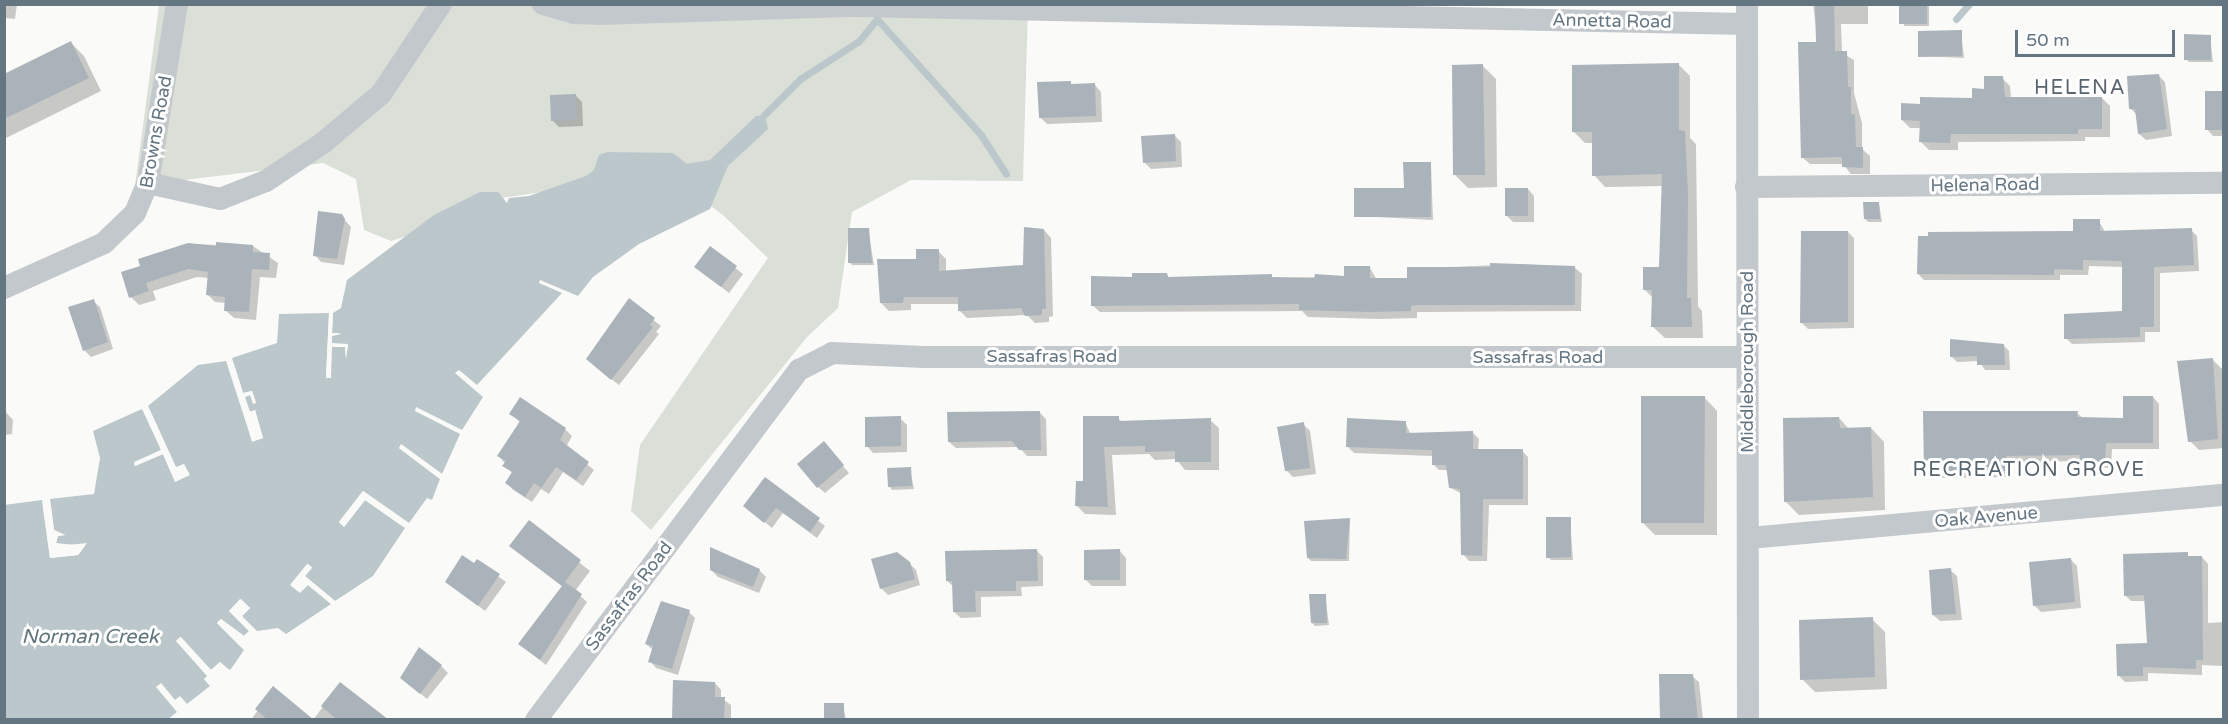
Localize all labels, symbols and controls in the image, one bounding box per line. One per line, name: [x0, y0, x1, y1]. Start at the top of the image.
street label: Annetta Road: [1552, 9, 1672, 33]
scale bar: [2018, 18, 2178, 56]
text: 50 m: [2026, 29, 2070, 51]
street label: Browns Road: [136, 74, 176, 190]
district label: HELENA: [2034, 76, 2126, 100]
street label: Helena Road: [1930, 173, 2040, 197]
street label: Middleborough Road: [1736, 271, 1758, 453]
street label: Sassafras Road: [987, 345, 1117, 367]
street label: Sassafras Road: [1473, 346, 1603, 368]
district label: RECREATION GROVE: [1913, 458, 2145, 482]
street label: Oak Avenue: [1934, 502, 2038, 532]
street label: Sassafras Road: [581, 537, 677, 655]
water label: Norman Creek: [21, 625, 159, 649]

